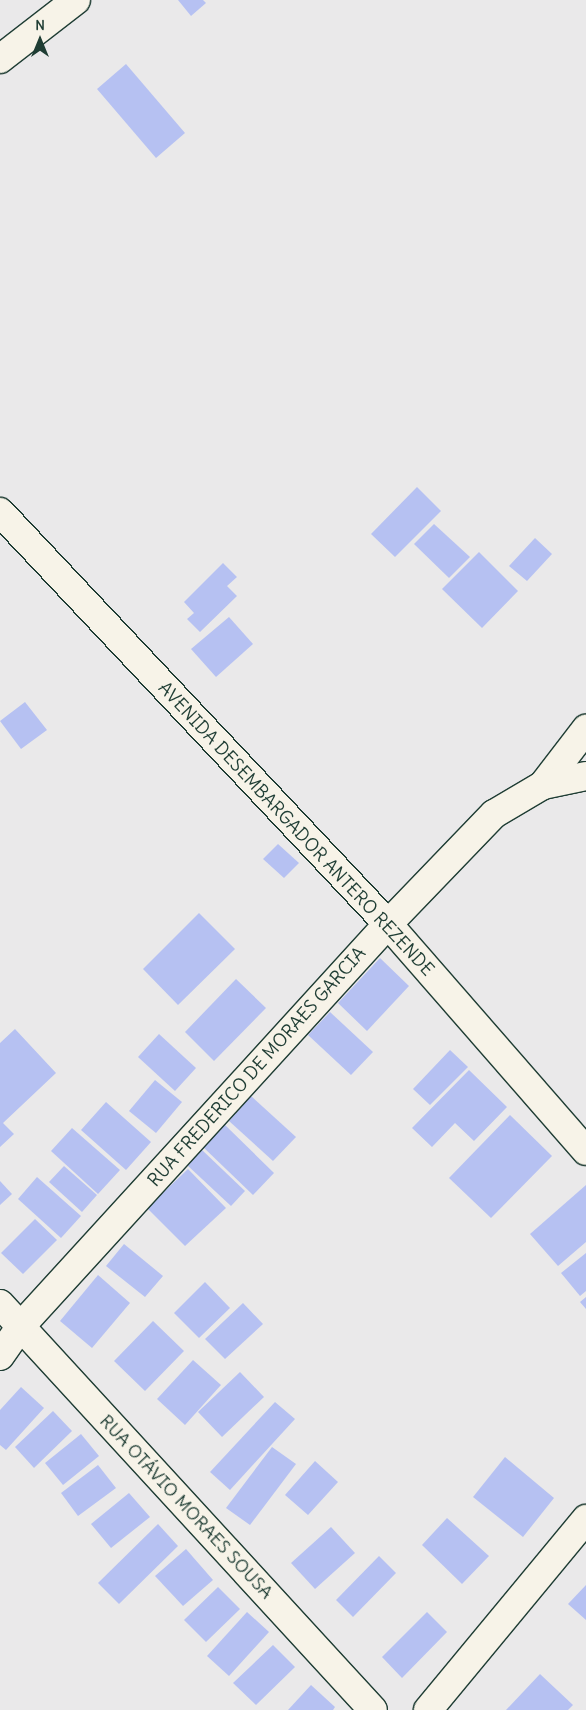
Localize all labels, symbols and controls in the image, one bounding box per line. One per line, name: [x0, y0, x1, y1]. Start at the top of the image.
north arrow: [15, 15, 65, 65]
text: N: [35, 16, 45, 34]
street label: AVENIDA DESEMBARGADOR ANTERO REZENDE: [154, 678, 438, 980]
street label: RUA FREDERICO DE MORAES GARCIA: [144, 943, 370, 1191]
street label: RUA OTÁVIO MORAES SOUSA: [95, 1411, 277, 1603]

